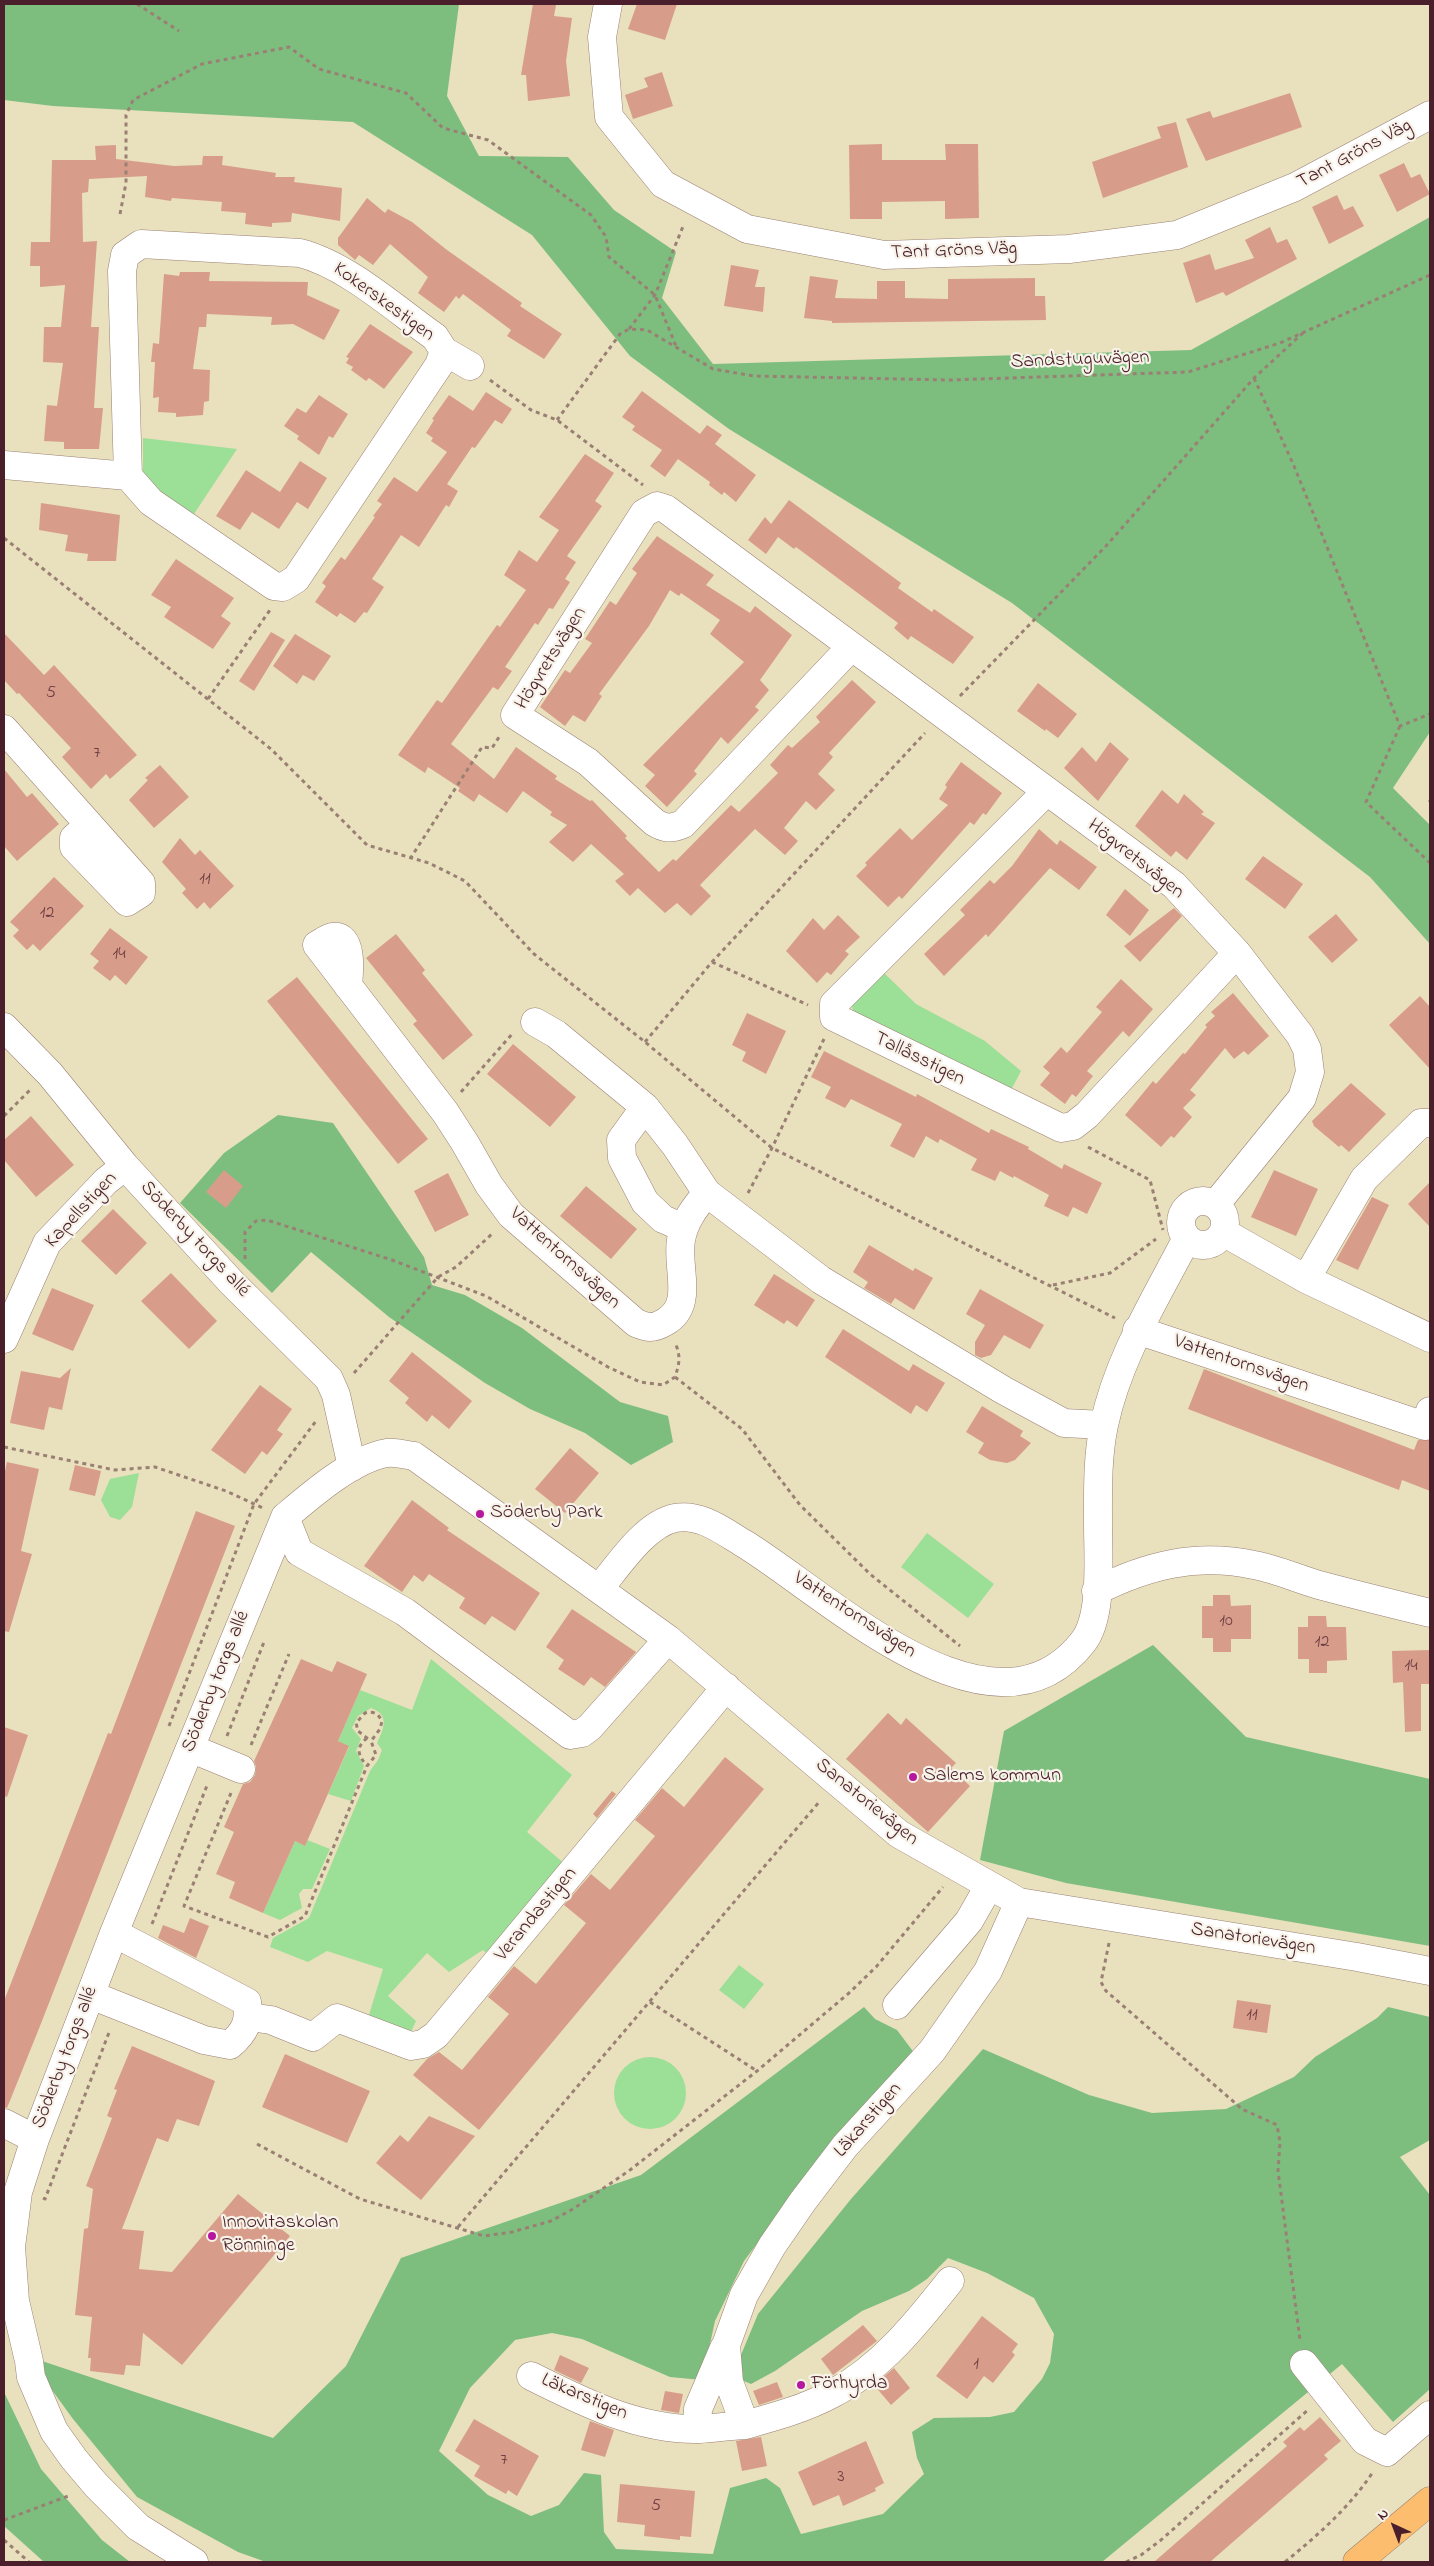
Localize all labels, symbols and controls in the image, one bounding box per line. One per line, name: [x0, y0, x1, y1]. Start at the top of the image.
street label: Tant Gröns Väg: [1294, 115, 1416, 195]
street label: Tant Gröns Väg: [890, 238, 1018, 266]
street label: Kokerskestigen: [328, 258, 438, 348]
street label: Sandstuguvägen: [1010, 347, 1150, 375]
street label: Högvretsvägen: [511, 603, 593, 715]
house number: 5: [46, 683, 56, 705]
house number: 7: [93, 743, 101, 765]
street label: Högvretsvägen: [1082, 815, 1188, 905]
house number: 11: [199, 869, 211, 891]
house number: 12: [40, 903, 54, 925]
house number: 14: [112, 944, 126, 966]
street label: Tallåsstigen: [870, 1028, 968, 1092]
street label: Kapellstigen: [41, 1168, 123, 1254]
street label: Söderby torgs allé: [134, 1177, 254, 1303]
street label: Vattentornsvägen: [503, 1203, 625, 1315]
street label: Vattentornsvägen: [1170, 1331, 1312, 1399]
place label: Söderby Park: [490, 1502, 602, 1526]
marker: Söderby Park: [474, 1508, 486, 1520]
street label: Vattentornsvägen: [788, 1567, 920, 1665]
street label: Söderby torgs allé: [178, 1608, 256, 1756]
house number: 10: [1219, 1611, 1233, 1633]
house number: 12: [1315, 1632, 1329, 1654]
house number: 14: [1404, 1656, 1418, 1678]
street label: Sanatorievägen: [810, 1754, 922, 1852]
place label: Salems kommun: [923, 1765, 1061, 1789]
marker: Salems kommun: [907, 1771, 919, 1783]
street label: Verandastigen: [491, 1863, 583, 1967]
street label: Sanatorievägen: [1189, 1918, 1317, 1962]
street label: Söderby torgs allé: [28, 1984, 104, 2132]
house number: 11: [1246, 2005, 1258, 2027]
street label: Läkarstigen: [830, 2079, 908, 2163]
place label: Innovitaskolan Rönninge: [222, 2212, 338, 2259]
marker: Innovitaskolan Rönninge: [206, 2230, 218, 2242]
house number: 1: [973, 2354, 979, 2376]
street label: Läkarstigen: [537, 2369, 631, 2427]
place label: Förhyrda: [811, 2373, 888, 2397]
marker: Förhyrda: [795, 2379, 807, 2391]
house number: 7: [500, 2450, 508, 2472]
house number: 3: [837, 2467, 845, 2489]
house number: 5: [651, 2496, 661, 2518]
north arrow: [1369, 2501, 1419, 2551]
text: N: [1373, 2504, 1394, 2526]

